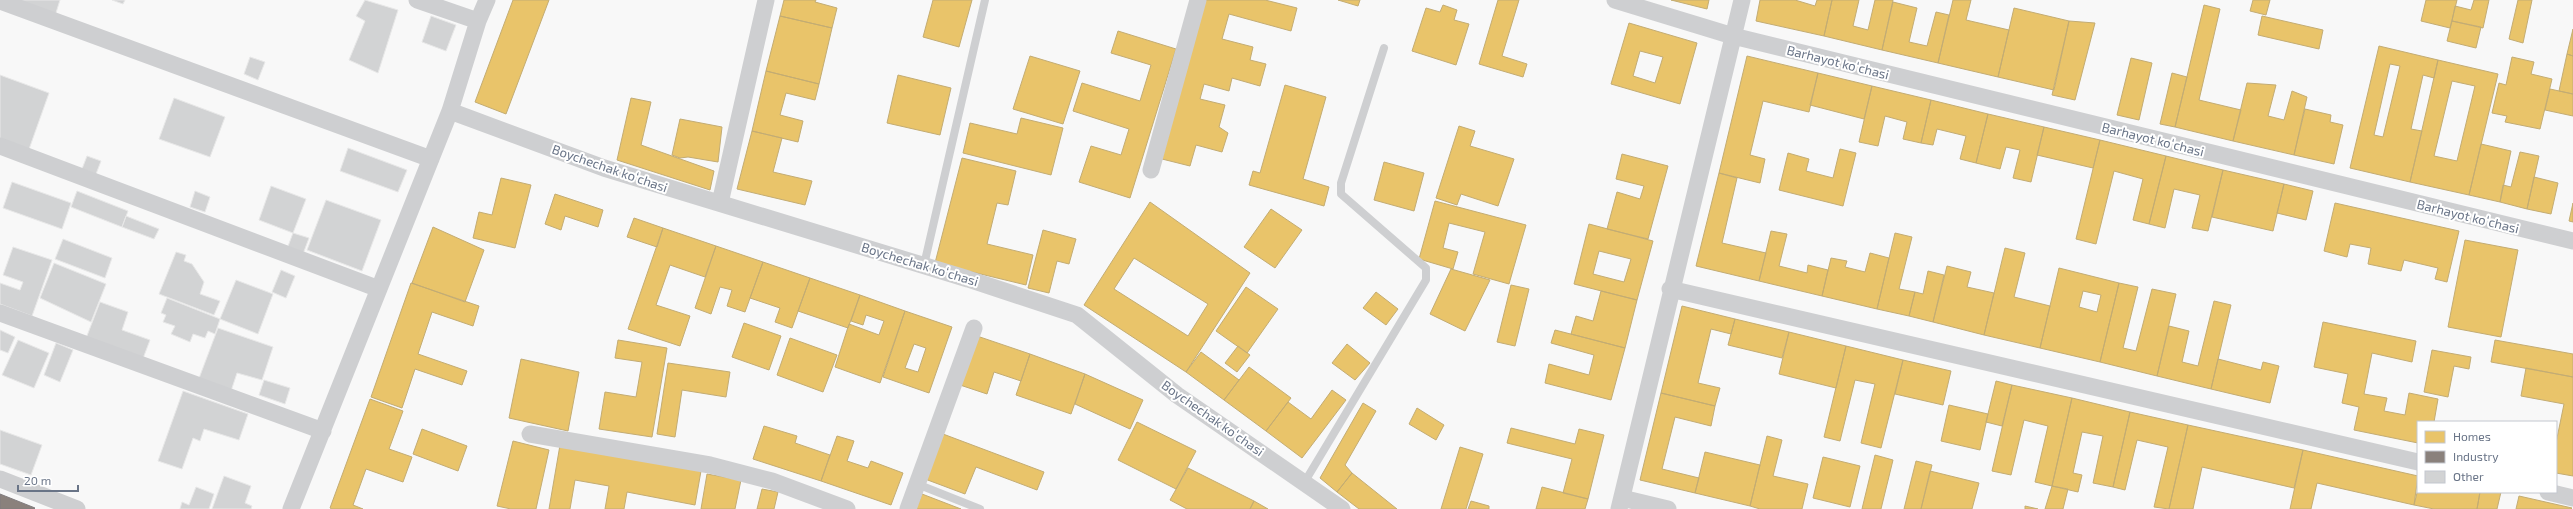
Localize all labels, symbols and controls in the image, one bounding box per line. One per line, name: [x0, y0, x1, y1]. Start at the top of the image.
street label: Barhayot koʻchasi: [1785, 42, 1891, 82]
street label: Barhayot koʻchasi: [2100, 119, 2206, 159]
street label: Boychechak koʻchasi: [550, 141, 670, 195]
street label: Barhayot koʻchasi: [2415, 196, 2521, 236]
street label: Boychechak koʻchasi: [860, 239, 980, 289]
street label: Boychechak koʻchasi: [1159, 377, 1267, 459]
legend: [2417, 421, 2557, 493]
text: Homes: [2453, 429, 2491, 443]
text: Industry: [2453, 449, 2499, 463]
scale bar: [18, 467, 78, 493]
text: Other: [2453, 469, 2484, 483]
text: 20 m: [24, 473, 51, 487]

